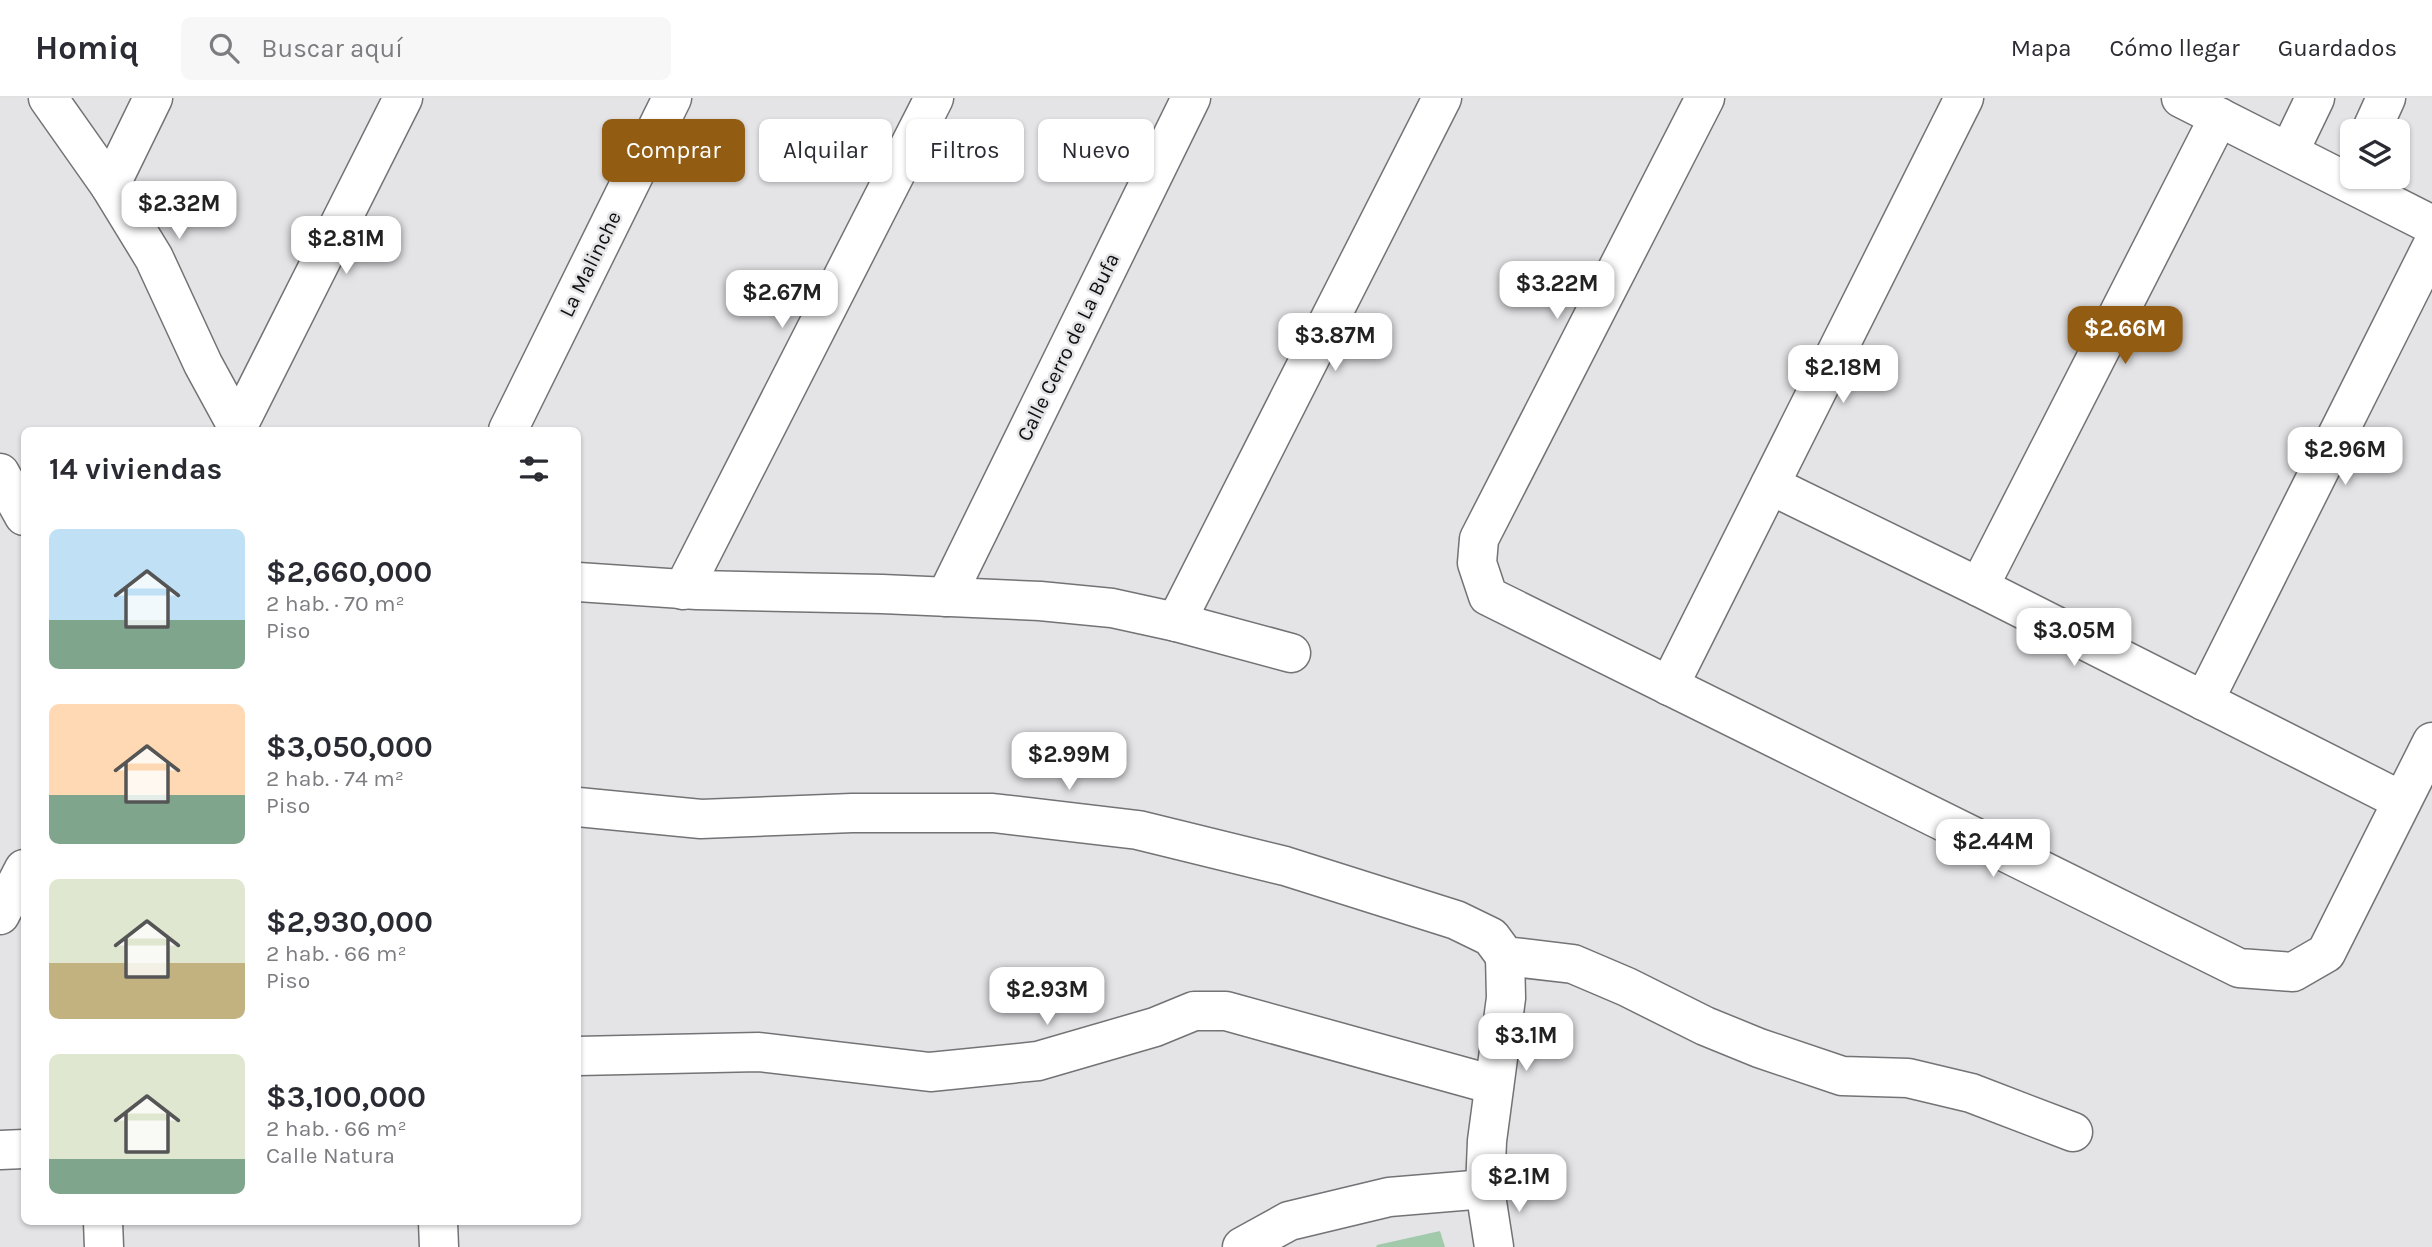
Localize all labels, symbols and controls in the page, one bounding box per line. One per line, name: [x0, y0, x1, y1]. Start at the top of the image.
search box: [181, 17, 671, 80]
text: Homiq: [35, 29, 139, 67]
icon: search: [205, 29, 243, 67]
text: Buscar aquí: [261, 33, 403, 64]
text: Mapa: [2011, 34, 2071, 62]
text: Cómo llegar: [2109, 34, 2240, 62]
text: Guardados: [2278, 34, 2397, 62]
chip: Comprar: [602, 119, 745, 182]
chip: Alquilar: [759, 119, 892, 182]
chip: Filtros: [906, 119, 1024, 182]
chip: Nuevo: [1038, 119, 1154, 182]
map controls: [2340, 119, 2410, 189]
button: layers: [2340, 119, 2410, 189]
pin: $2.32M: [122, 181, 236, 241]
text: $2.32M: [137, 190, 221, 217]
street label: La Malinche: [554, 207, 626, 321]
pin: $2.81M: [289, 216, 403, 276]
text: $2.81M: [307, 225, 385, 252]
street label: Calle Cerro de La Bufa: [1012, 249, 1124, 445]
pin: $3.22M: [1500, 262, 1614, 321]
text: $3.22M: [1515, 270, 1599, 297]
pin: $2.67M: [725, 271, 839, 330]
text: $2.67M: [742, 279, 822, 306]
pin: $2.66M: [2068, 306, 2182, 366]
pin: $3.87M: [1278, 314, 1392, 373]
text: $2.66M: [2084, 315, 2166, 342]
text: $3.87M: [1294, 322, 1376, 349]
pin: $2.18M: [1786, 345, 1900, 405]
text: $2.18M: [1804, 354, 1882, 381]
pin: $2.96M: [2288, 428, 2402, 487]
text: $2.96M: [2304, 436, 2386, 463]
icon: filters: [515, 450, 553, 488]
text: 14 viviendas: [49, 451, 222, 487]
text: $2,660,000: [266, 554, 432, 590]
icon: home: [105, 557, 189, 641]
text: 2 hab. · 70 m²: [266, 590, 405, 617]
pin: $3.05M: [2017, 608, 2131, 668]
text: Piso: [266, 617, 310, 644]
text: $3.05M: [2032, 617, 2116, 644]
text: $3,050,000: [266, 729, 433, 765]
icon: home: [105, 732, 189, 816]
pin: $2.99M: [1012, 732, 1126, 792]
text: $2.99M: [1028, 741, 1110, 768]
text: 2 hab. · 74 m²: [266, 765, 404, 792]
text: Piso: [266, 792, 310, 819]
pin: $2.44M: [1936, 820, 2050, 879]
text: $2.44M: [1952, 828, 2034, 855]
text: $2,930,000: [266, 904, 433, 940]
icon: home: [105, 907, 189, 991]
text: 2 hab. · 66 m²: [266, 940, 407, 967]
text: Piso: [266, 967, 310, 994]
pin: $2.93M: [990, 968, 1104, 1027]
text: $2.93M: [1005, 976, 1089, 1003]
pin: $3.1M: [1477, 1014, 1575, 1073]
text: $3.1M: [1494, 1022, 1558, 1049]
text: $3,100,000: [266, 1079, 426, 1115]
icon: home: [105, 1082, 189, 1166]
text: 2 hab. · 66 m²: [266, 1115, 407, 1142]
text: Calle Natura: [266, 1142, 395, 1169]
pin: $2.1M: [1470, 1154, 1568, 1214]
text: $2.1M: [1487, 1163, 1551, 1190]

